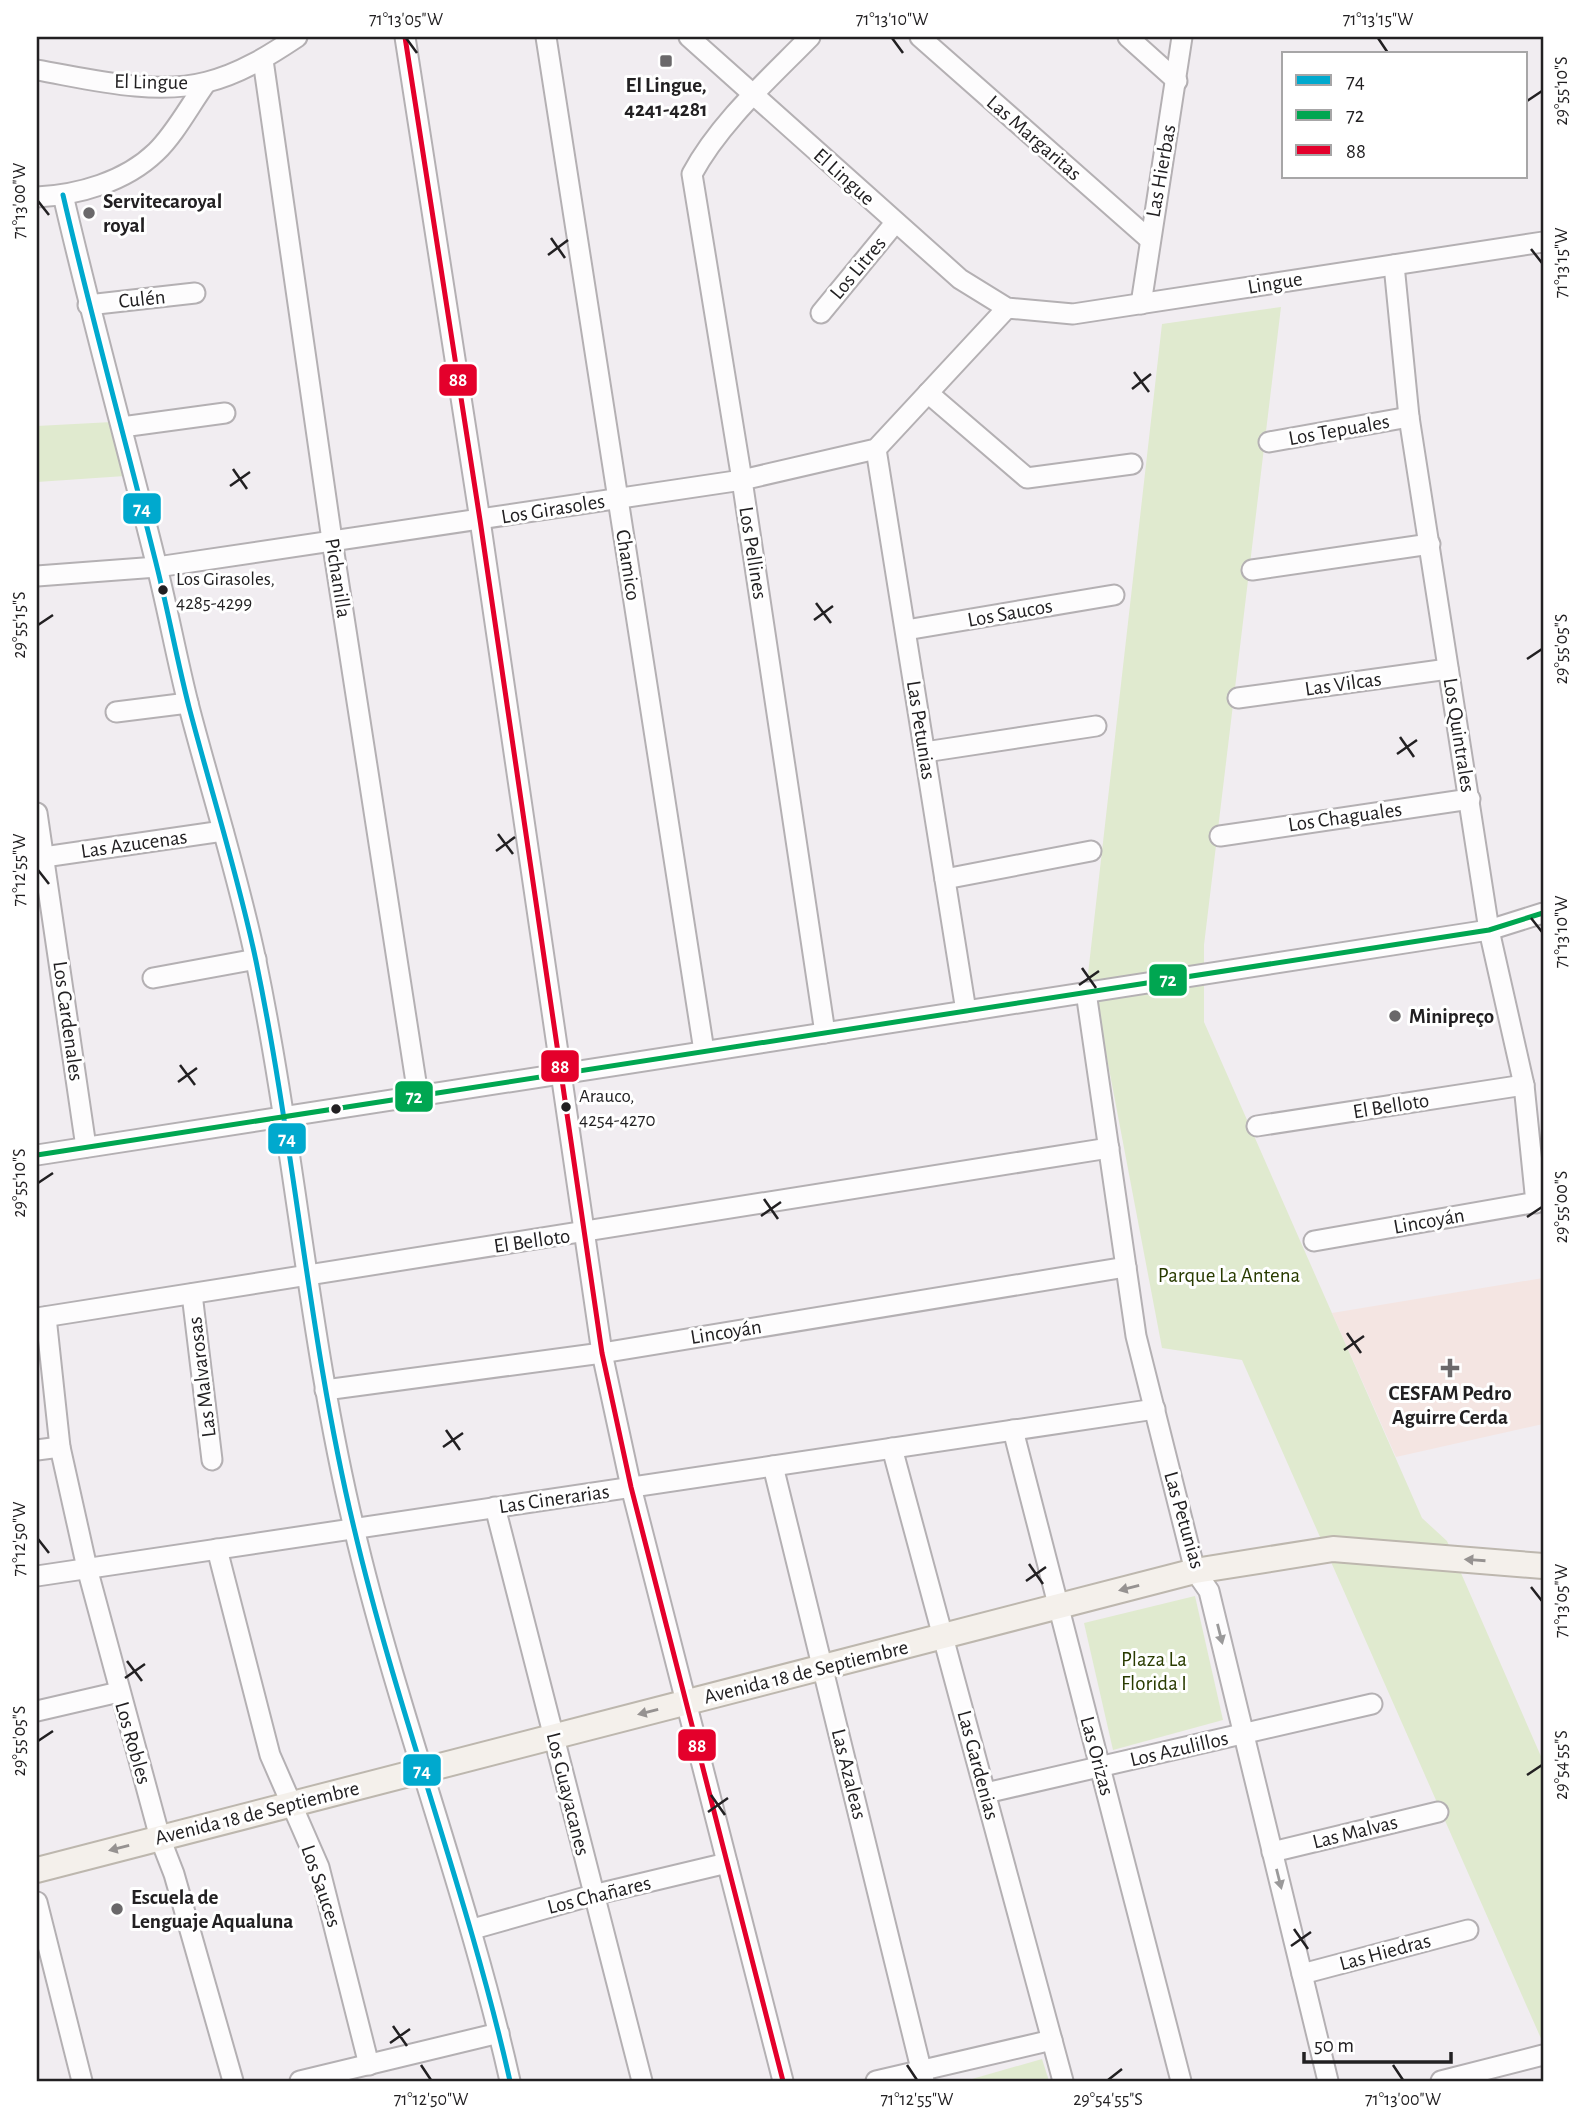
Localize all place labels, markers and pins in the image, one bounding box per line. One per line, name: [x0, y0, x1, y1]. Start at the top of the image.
marker: El Lingue, 4241-4281: [658, 53, 674, 69]
place label: El Lingue, 4241-4281: [624, 75, 708, 120]
place label: Servitecaroyal royal: [103, 191, 222, 236]
marker: Servitecaroyal royal: [81, 205, 97, 221]
place label: Los Girasoles, 4285-4299: [176, 570, 275, 613]
marker: Los Girasoles, 4285-4299: [156, 583, 170, 597]
place label: Minipreço: [1409, 1006, 1494, 1027]
marker: Minipreço: [1387, 1008, 1403, 1024]
place label: Arauco, 4254-4270: [579, 1087, 655, 1130]
marker: Arauco, 4254-4270: [559, 1100, 573, 1114]
unlabelled marker: [329, 1102, 343, 1116]
marker: CESFAM Pedro Aguirre Cerda: [1440, 1358, 1460, 1378]
place label: CESFAM Pedro Aguirre Cerda: [1388, 1383, 1512, 1428]
place label: Escuela de Lenguaje Aqualuna: [131, 1887, 293, 1932]
marker: Escuela de Lenguaje Aqualuna: [109, 1901, 125, 1917]

